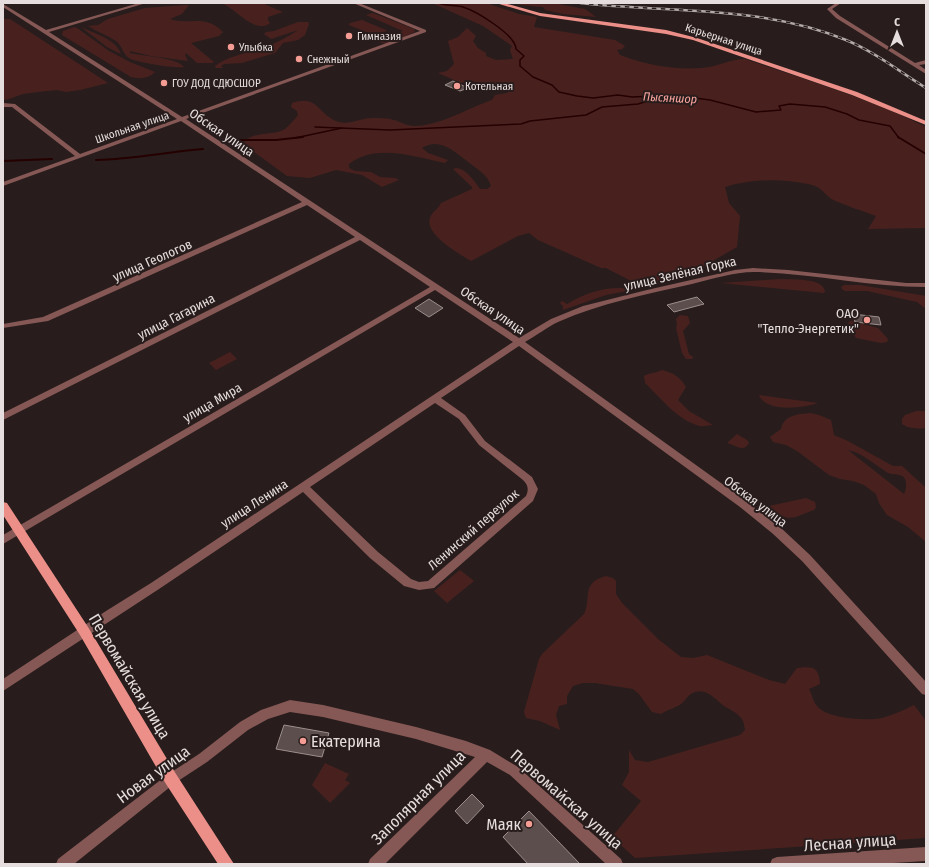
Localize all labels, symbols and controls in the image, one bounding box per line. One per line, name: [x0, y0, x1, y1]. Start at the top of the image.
north arrow: [877, 12, 917, 52]
text: С: [894, 16, 900, 29]
street label: Карьерная улица: [684, 21, 764, 58]
place label: Гимназия: [357, 30, 401, 43]
marker: Гимназия: [344, 31, 354, 41]
place label: Улыбка: [238, 41, 273, 54]
marker: Улыбка: [226, 42, 236, 52]
place label: Снежный: [307, 53, 350, 66]
marker: Снежный: [294, 54, 304, 64]
place label: ГОУ ДОД СДЮСШОР: [172, 77, 261, 90]
marker: ГОУ ДОД СДЮСШОР: [159, 78, 169, 88]
place label: Котельная: [465, 80, 513, 93]
marker: Котельная: [452, 81, 462, 91]
water label: Пысяншор: [643, 90, 697, 106]
street label: Обская улица: [187, 105, 257, 160]
street label: Школьная улица: [93, 109, 171, 146]
street label: улица Геологов: [110, 236, 194, 285]
street label: улица Зелёная Горка: [623, 253, 738, 294]
street label: Обская улица: [458, 283, 528, 338]
street label: улица Гагарина: [135, 291, 217, 342]
place label: ОАО "Тепло-Энергетик": [757, 306, 859, 336]
marker: ОАО "Тепло-Энергетик": [862, 315, 872, 325]
street label: улица Мира: [180, 380, 244, 425]
street label: Обская улица: [721, 473, 790, 530]
street label: улица Ленина: [218, 476, 291, 531]
street label: Ленинский переулок: [425, 486, 522, 573]
street label: Первомайская улица: [85, 610, 174, 742]
place label: Екатерина: [311, 732, 381, 751]
marker: Екатерина: [298, 736, 308, 746]
street label: Новая улица: [113, 741, 194, 807]
street label: Заполярная улица: [367, 746, 469, 848]
street label: Первомайская улица: [507, 746, 627, 853]
place label: Маяк: [486, 815, 521, 834]
marker: Маяк: [524, 819, 534, 829]
street label: Лесная улица: [803, 830, 897, 855]

